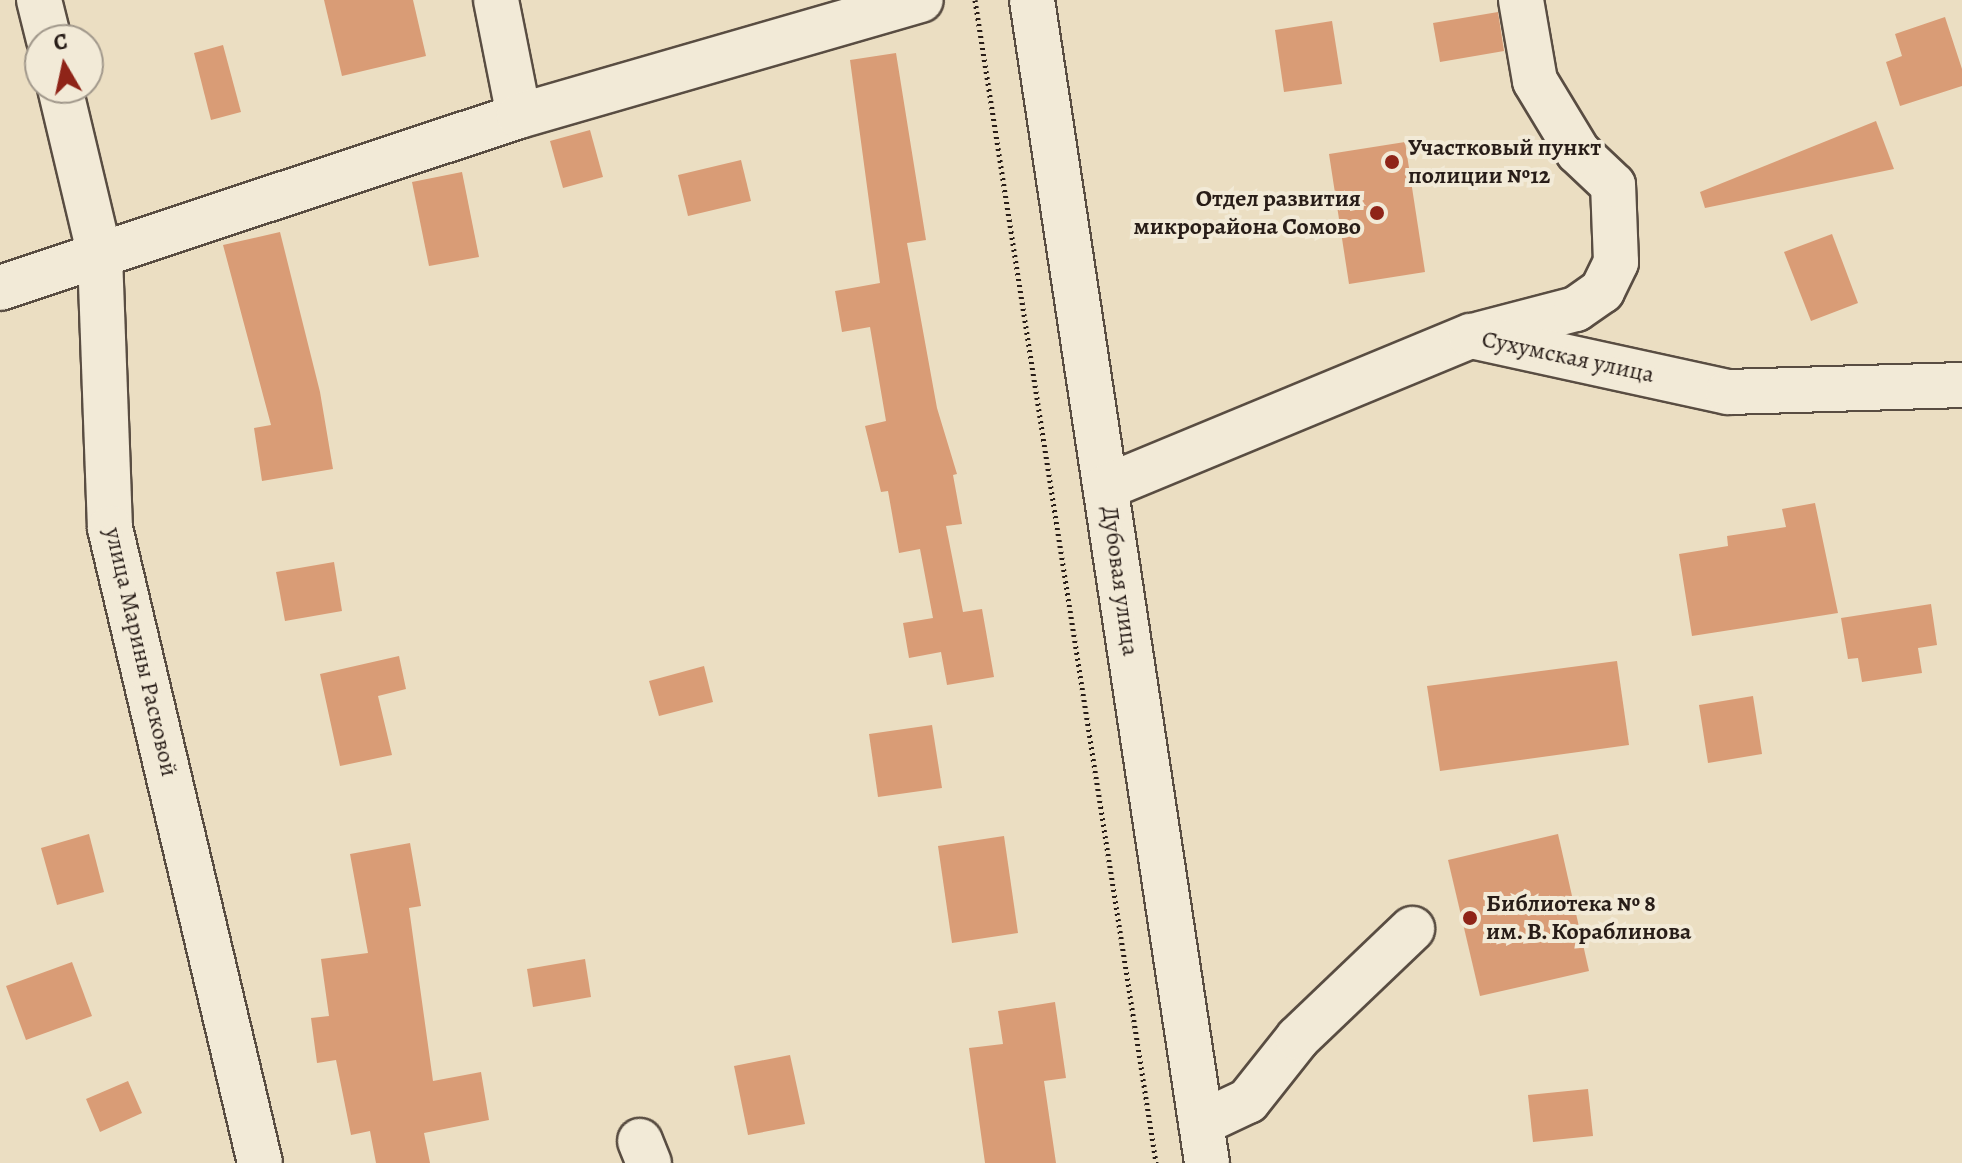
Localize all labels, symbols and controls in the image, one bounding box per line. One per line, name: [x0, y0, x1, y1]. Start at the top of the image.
north arrow: [24, 24, 104, 104]
text: С: [52, 26, 70, 58]
place label: Участковый пункт полиции №12: [1408, 134, 1601, 190]
marker: Участковый пункт полиции №12: [1383, 153, 1401, 171]
place label: Отдел развития микрорайона Сомово: [1134, 185, 1361, 241]
marker: Отдел развития микрорайона Сомово: [1368, 204, 1386, 222]
street label: Сухумская улица: [1479, 325, 1657, 389]
street label: Дубовая улица: [1095, 504, 1145, 658]
street label: улица Марины Расковой: [98, 525, 184, 779]
place label: Библиотека № 8 им. В. Кораблинова: [1486, 890, 1692, 946]
marker: Библиотека № 8 им. В. Кораблинова: [1461, 909, 1479, 927]

